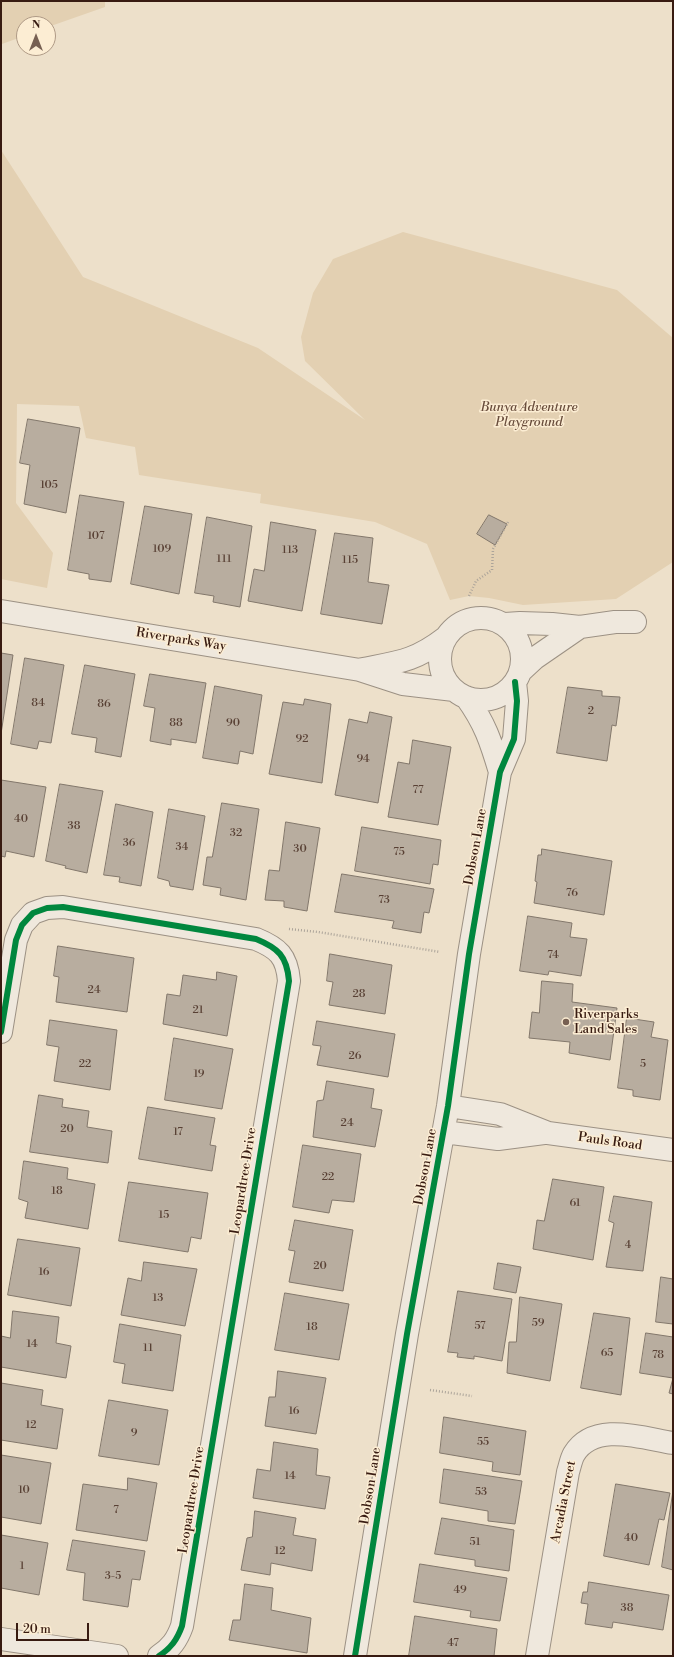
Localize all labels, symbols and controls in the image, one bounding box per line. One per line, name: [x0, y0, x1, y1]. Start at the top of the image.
north arrow: [16, 16, 56, 56]
text: N: [32, 18, 40, 32]
park label: Bunya Adventure Playground: [480, 400, 578, 431]
house number: 105: [40, 478, 58, 492]
house number: 107: [87, 529, 105, 543]
house number: 109: [153, 542, 171, 556]
house number: 113: [282, 543, 298, 557]
house number: 111: [217, 552, 231, 566]
house number: 115: [342, 553, 358, 567]
street label: Riverparks Way: [135, 625, 227, 655]
house number: 84: [31, 696, 45, 710]
house number: 86: [97, 697, 111, 711]
house number: 2: [588, 704, 594, 718]
house number: 88: [169, 716, 183, 730]
house number: 90: [226, 716, 240, 730]
house number: 92: [296, 732, 308, 746]
house number: 94: [356, 752, 370, 766]
house number: 77: [412, 783, 424, 797]
street label: Dobson Lane: [462, 807, 490, 887]
house number: 40: [14, 812, 28, 826]
house number: 38: [68, 819, 80, 833]
house number: 32: [230, 826, 242, 840]
house number: 36: [123, 836, 135, 850]
house number: 34: [176, 840, 188, 854]
house number: 30: [293, 842, 307, 856]
house number: 75: [393, 845, 405, 859]
house number: 76: [566, 886, 578, 900]
house number: 73: [378, 893, 390, 907]
house number: 74: [547, 948, 559, 962]
house number: 24: [88, 983, 100, 997]
house number: 28: [352, 987, 366, 1001]
house number: 21: [192, 1003, 204, 1017]
place label: Riverparks Land Sales: [574, 1007, 639, 1038]
marker: Riverparks Land Sales: [561, 1017, 571, 1027]
house number: 26: [349, 1049, 361, 1063]
house number: 22: [79, 1057, 91, 1071]
house number: 5: [640, 1057, 646, 1071]
house number: 19: [193, 1067, 205, 1081]
house number: 24: [341, 1116, 353, 1130]
house number: 20: [60, 1122, 74, 1136]
house number: 17: [173, 1125, 183, 1139]
street label: Leopardtree Drive: [228, 1126, 260, 1236]
street label: Dobson Lane: [412, 1127, 440, 1207]
street label: Pauls Road: [577, 1130, 643, 1154]
house number: 22: [322, 1170, 334, 1184]
house number: 18: [51, 1184, 63, 1198]
house number: 61: [569, 1196, 581, 1210]
house number: 15: [159, 1208, 169, 1222]
house number: 4: [625, 1238, 631, 1252]
house number: 20: [313, 1259, 327, 1273]
house number: 16: [38, 1265, 50, 1279]
house number: 13: [153, 1291, 163, 1305]
house number: 59: [532, 1316, 544, 1330]
house number: 57: [474, 1319, 486, 1333]
house number: 18: [306, 1320, 318, 1334]
house number: 14: [27, 1337, 37, 1351]
house number: 11: [143, 1341, 153, 1355]
house number: 65: [601, 1346, 613, 1360]
house number: 78: [652, 1348, 664, 1362]
house number: 16: [288, 1404, 300, 1418]
house number: 12: [25, 1418, 37, 1432]
house number: 9: [131, 1426, 137, 1440]
house number: 55: [477, 1435, 489, 1449]
street label: Leopardtree Drive: [176, 1445, 208, 1555]
street label: Dobson Lane: [357, 1446, 385, 1526]
street label: Arcadia Street: [548, 1459, 580, 1545]
house number: 14: [285, 1469, 295, 1483]
house number: 10: [18, 1483, 30, 1497]
house number: 53: [475, 1485, 487, 1499]
house number: 7: [113, 1503, 119, 1517]
house number: 40: [624, 1531, 638, 1545]
house number: 51: [470, 1535, 480, 1549]
house number: 12: [274, 1544, 286, 1558]
house number: 1: [20, 1559, 24, 1573]
house number: 3-5: [105, 1569, 121, 1583]
house number: 49: [453, 1583, 467, 1597]
house number: 38: [621, 1601, 633, 1615]
scale bar: [18, 1615, 91, 1641]
text: 20 m: [23, 1622, 51, 1637]
house number: 47: [447, 1636, 459, 1650]

